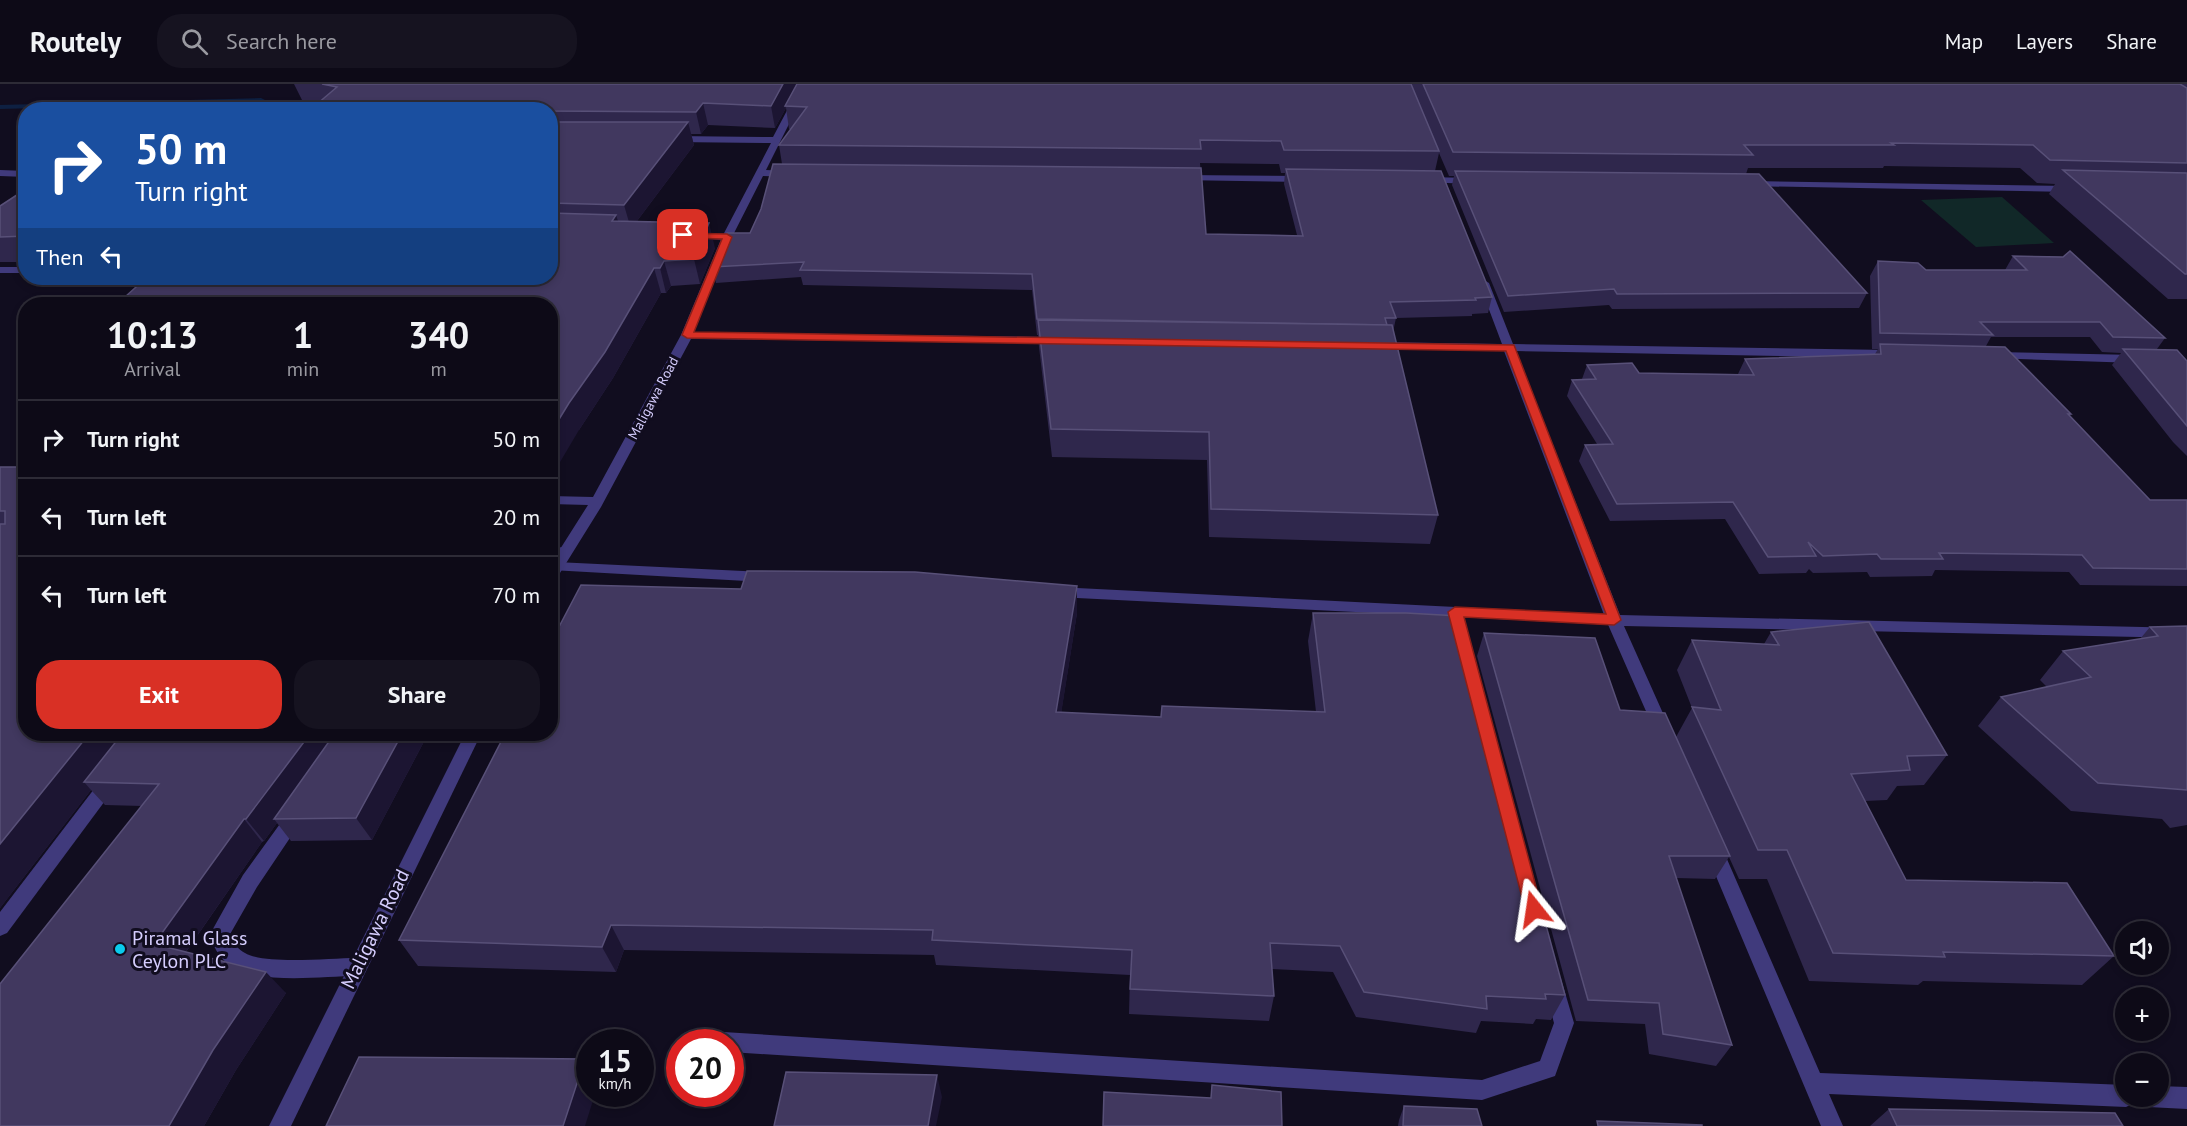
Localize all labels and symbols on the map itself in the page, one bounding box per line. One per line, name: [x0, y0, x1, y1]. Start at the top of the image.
pin: [657, 209, 708, 260]
street label: Maligawa Road: [624, 354, 682, 442]
street label: Maligawa Road: [335, 865, 415, 993]
position arrow: [1502, 877, 1566, 941]
place label: Piramal Glass Ceylon PLC: [132, 925, 247, 974]
marker: Piramal Glass Ceylon PLC: [113, 942, 127, 956]
speed limit sign: 20: [666, 1029, 744, 1107]

